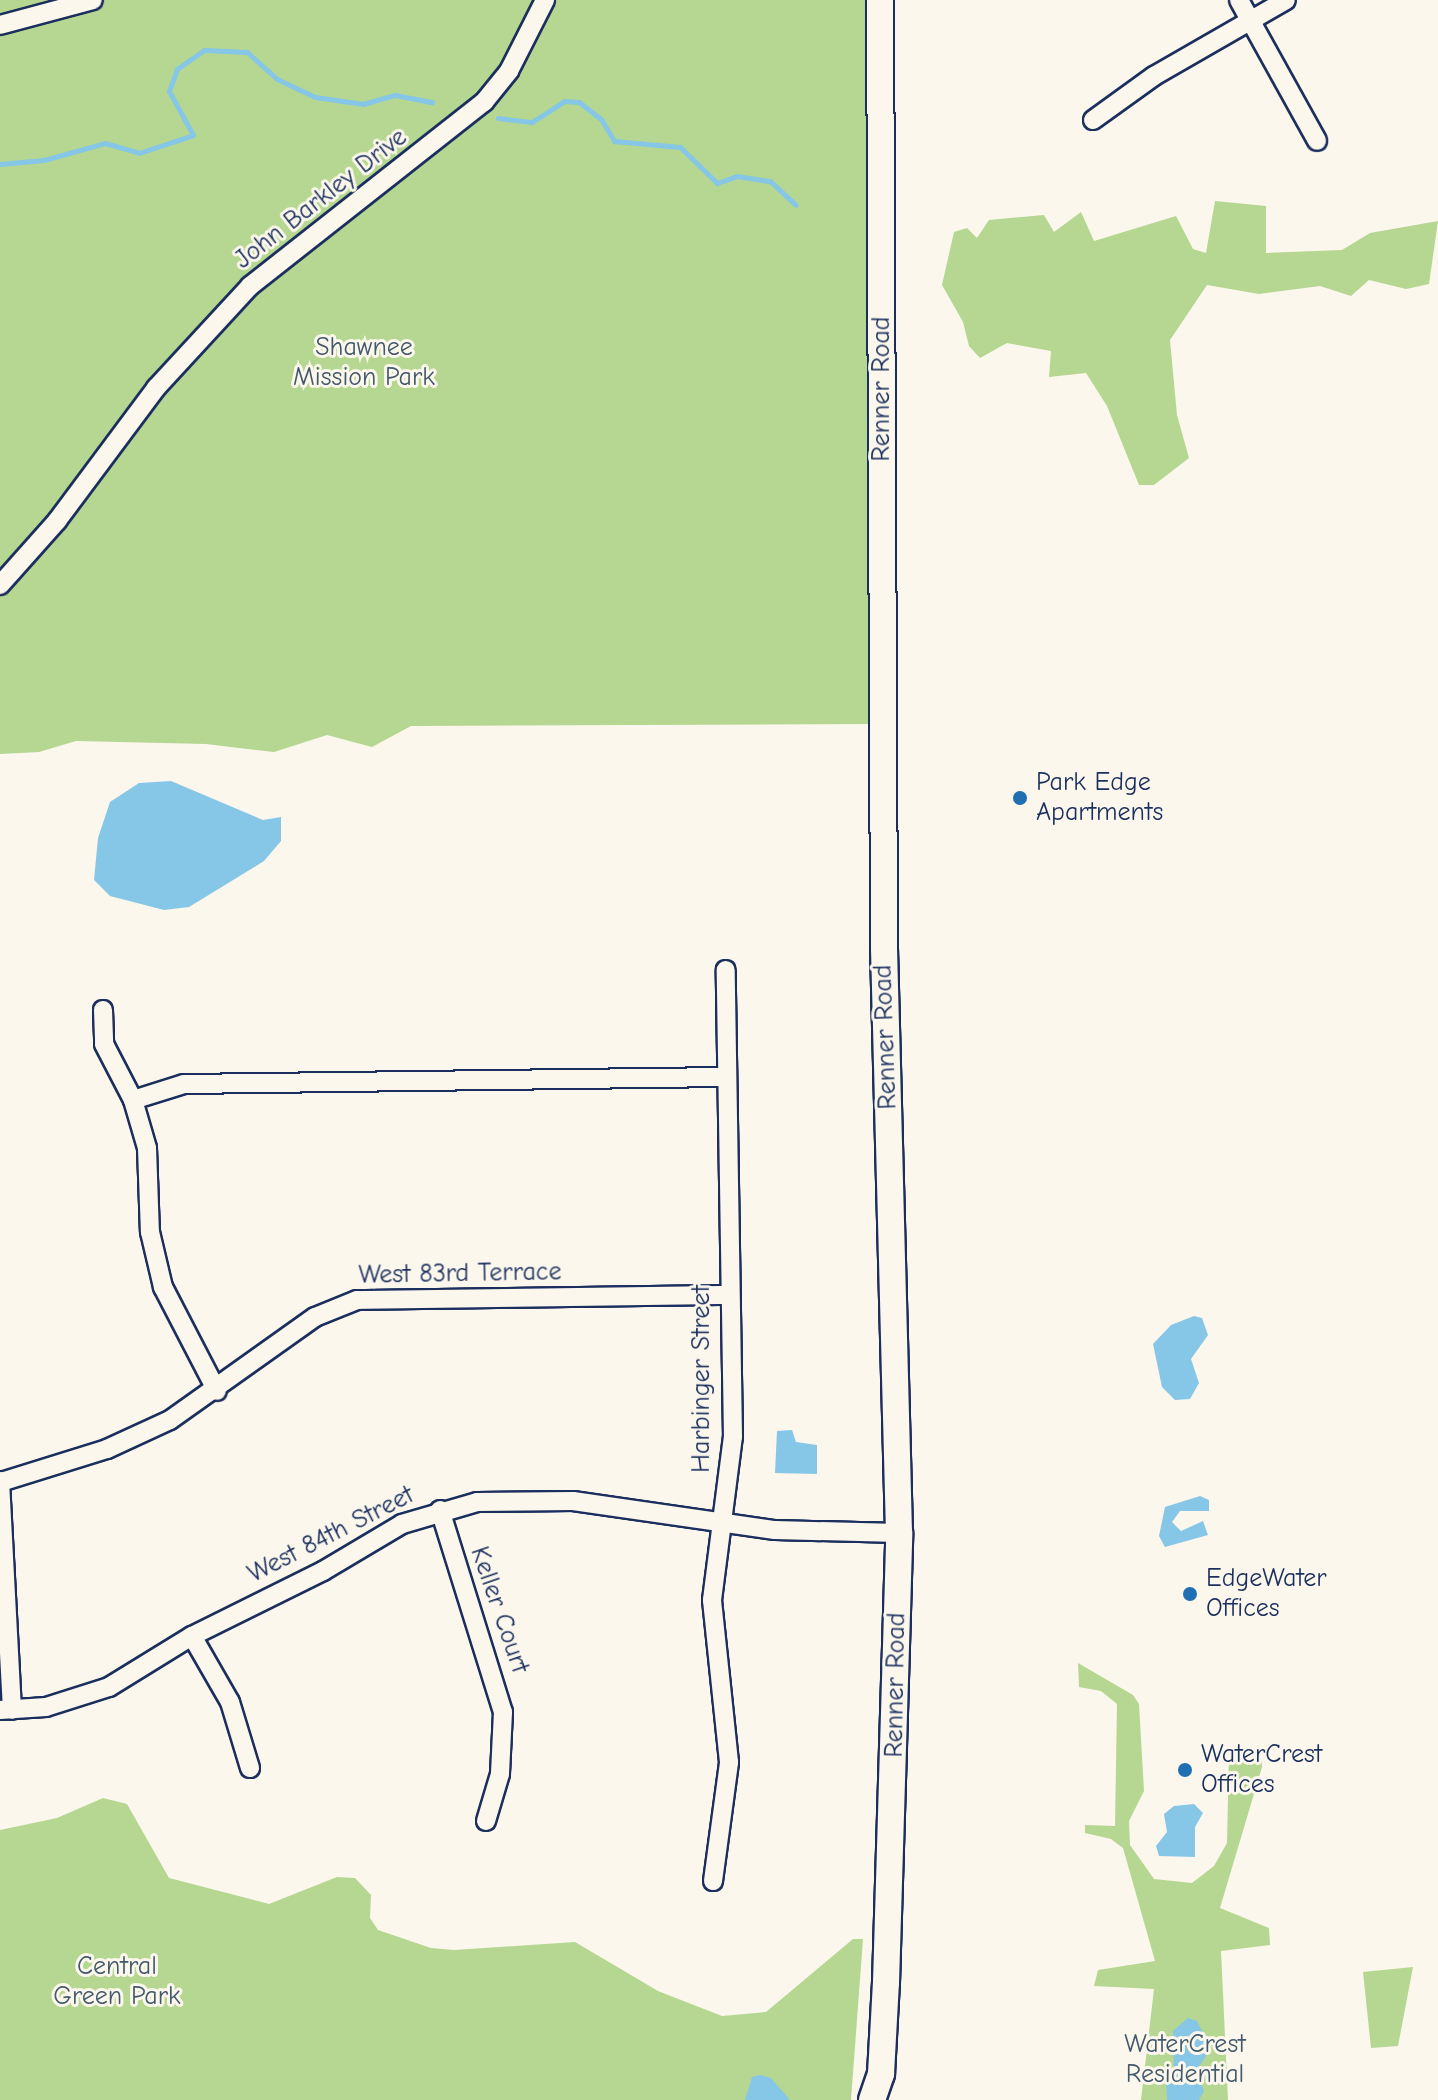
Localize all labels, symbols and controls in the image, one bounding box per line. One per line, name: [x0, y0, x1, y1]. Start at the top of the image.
street label: John Barkley Drive: [229, 122, 413, 276]
street label: Renner Road: [866, 316, 898, 462]
park label: Shawnee Mission Park: [293, 332, 435, 394]
place label: Park Edge Apartments: [1036, 767, 1163, 828]
marker: Park Edge Apartments: [1011, 789, 1029, 807]
street label: Renner Road: [868, 964, 904, 1110]
street label: West 83rd Terrace: [358, 1257, 562, 1291]
street label: Harbinger Street: [686, 1285, 718, 1473]
street label: West 84th Street: [243, 1480, 419, 1590]
street label: Keller Court: [463, 1543, 535, 1677]
place label: EdgeWater Offices: [1206, 1563, 1326, 1624]
marker: EdgeWater Offices: [1181, 1585, 1199, 1603]
street label: Renner Road: [879, 1612, 913, 1758]
place label: WaterCrest Offices: [1201, 1739, 1322, 1800]
marker: WaterCrest Offices: [1176, 1761, 1194, 1779]
park label: Central Green Park: [53, 1951, 181, 2012]
park label: WaterCrest Residential: [1124, 2029, 1246, 2090]

